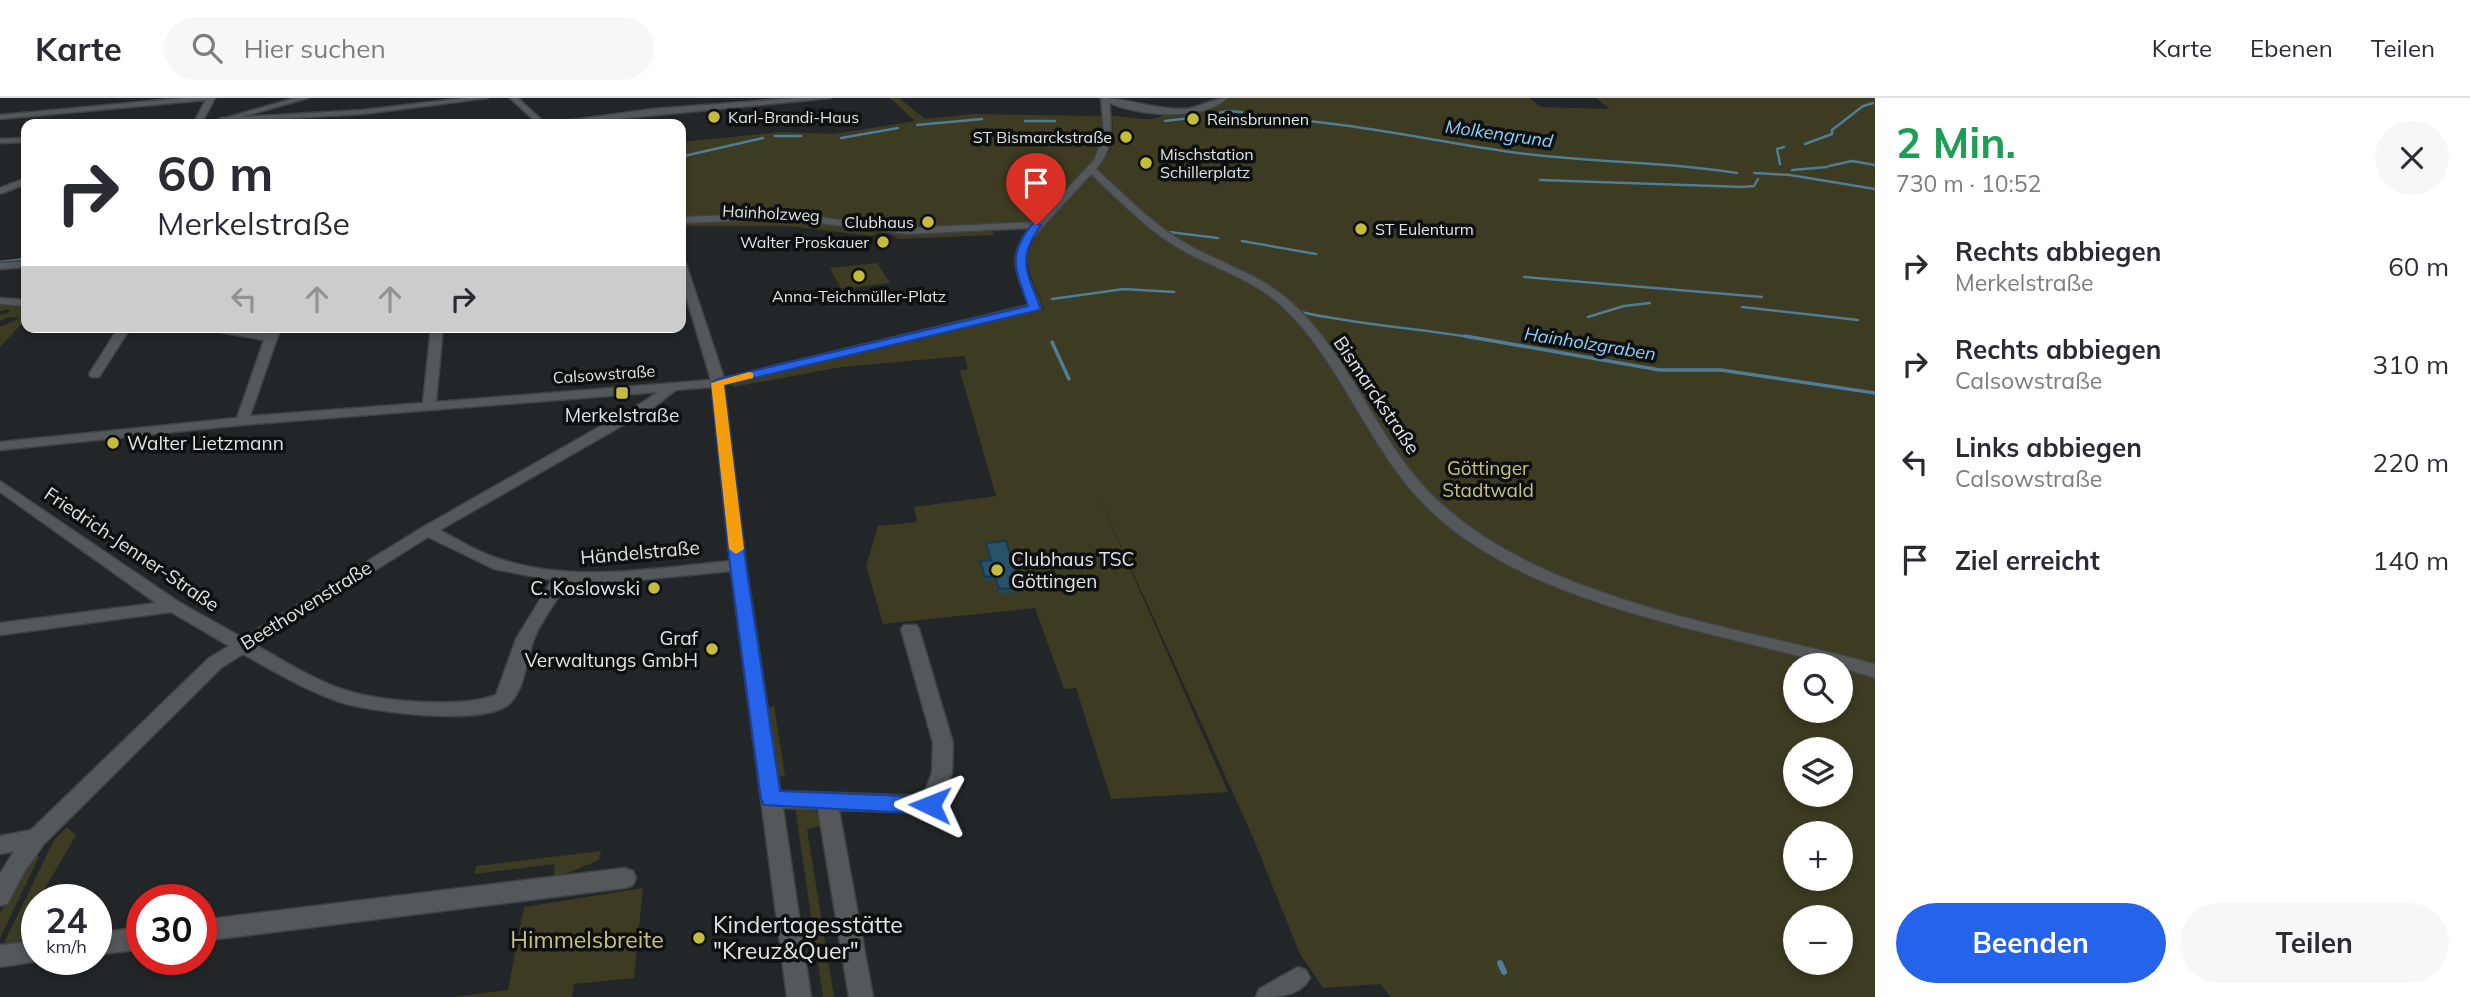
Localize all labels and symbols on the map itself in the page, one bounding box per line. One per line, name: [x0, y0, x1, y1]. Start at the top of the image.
place label: Karl-Brandi-Haus: [728, 107, 859, 127]
marker: Karl-Brandi-Haus: [706, 109, 722, 125]
place label: Reinsbrunnen: [1207, 109, 1309, 129]
marker: Reinsbrunnen: [1185, 111, 1201, 127]
water label: Molkengrund: [1444, 115, 1555, 152]
place label: ST Bismarckstraße: [973, 127, 1112, 147]
marker: ST Bismarckstraße: [1118, 129, 1134, 145]
place label: Mischstation Schillerplatz: [1160, 144, 1254, 182]
pin: [1006, 153, 1066, 225]
marker: Mischstation Schillerplatz: [1138, 155, 1154, 171]
street label: Hainholzweg: [722, 200, 820, 226]
place label: Clubhaus: [844, 212, 914, 232]
marker: Clubhaus: [920, 214, 936, 230]
place label: ST Eulenturm: [1375, 219, 1474, 239]
marker: ST Eulenturm: [1353, 221, 1369, 237]
place label: Walter Proskauer: [740, 232, 869, 252]
marker: Walter Proskauer: [875, 234, 891, 250]
marker: Anna-Teichmüller-Platz: [851, 268, 867, 284]
place label: Anna-Teichmüller-Platz: [772, 286, 946, 306]
water label: Hainholzgraben: [1523, 322, 1658, 365]
street label: Bismarckstraße: [1329, 331, 1425, 459]
street label: Calsowstraße: [552, 360, 656, 388]
marker: Merkelstraße: [614, 385, 630, 401]
place label: Merkelstraße: [565, 403, 679, 427]
place label: Walter Lietzmann: [127, 431, 284, 455]
marker: Walter Lietzmann: [105, 435, 121, 451]
park label: Göttinger Stadtwald: [1442, 456, 1534, 502]
street label: Friedrich-Jenner-Straße: [40, 482, 224, 616]
street label: Händelstraße: [579, 535, 701, 569]
place label: Clubhaus TSC Göttingen: [1011, 547, 1135, 593]
street label: Beethovenstraße: [236, 555, 376, 655]
marker: Clubhaus TSC Göttingen: [989, 562, 1005, 578]
place label: C. Koslowski: [530, 576, 640, 600]
marker: C. Koslowski: [646, 580, 662, 596]
place label: Graf Verwaltungs GmbH: [525, 626, 699, 672]
marker: Graf Verwaltungs GmbH: [704, 641, 720, 657]
position arrow: [893, 768, 967, 842]
speed limit sign: 30: [126, 884, 217, 975]
place label: Kindertagesstätte "Kreuz&Quer": [713, 910, 903, 965]
park label: Himmelsbreite: [510, 925, 664, 954]
marker: Kindertagesstätte "Kreuz&Quer": [691, 930, 707, 946]

